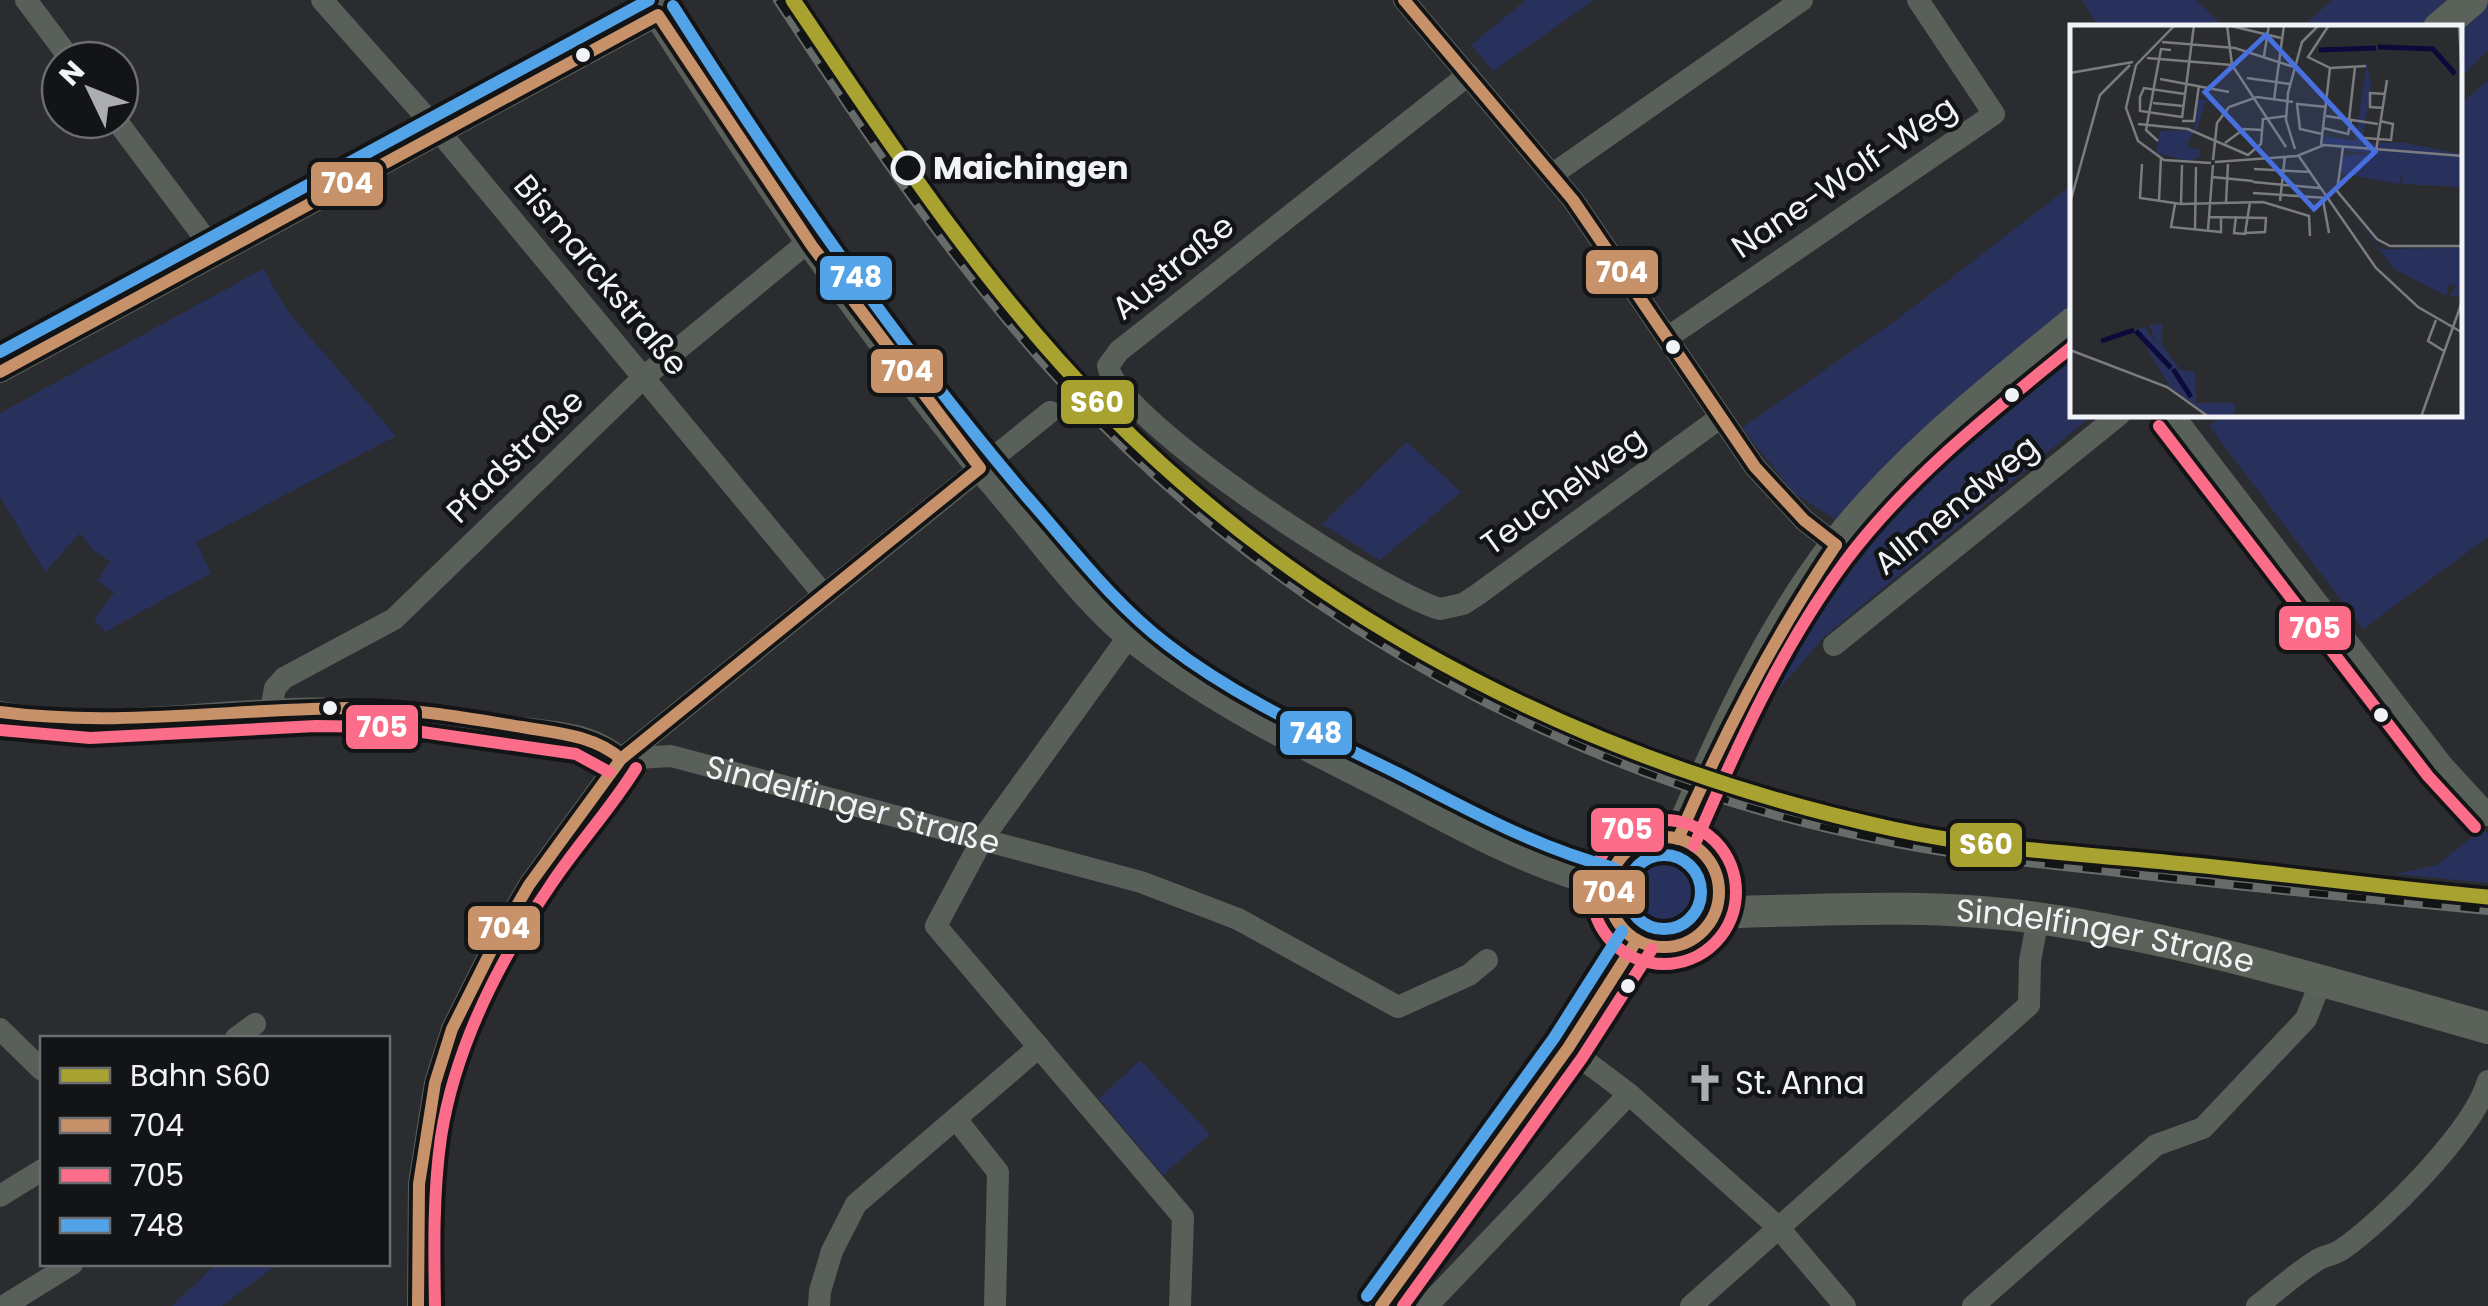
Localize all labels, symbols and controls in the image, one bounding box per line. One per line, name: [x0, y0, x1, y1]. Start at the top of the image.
inset map: [2070, 25, 2463, 418]
north arrow: [40, 40, 140, 140]
unlabelled marker: [573, 45, 593, 65]
text: N: [51, 52, 94, 94]
street label: Nane-Wolf-Weg: [1722, 85, 1965, 269]
place label: Maichingen: [933, 145, 1129, 190]
marker: Maichingen: [892, 152, 924, 184]
line badge: 704: [309, 160, 385, 208]
text: 704: [321, 164, 373, 203]
street label: Bismarckstraße: [504, 164, 699, 385]
street label: Austraße: [1102, 203, 1243, 330]
line badge: 704: [1584, 248, 1660, 296]
text: 704: [1596, 253, 1648, 292]
line badge: 748: [818, 254, 894, 302]
text: 748: [830, 258, 882, 297]
unlabelled marker: [1663, 337, 1683, 357]
line badge: 704: [869, 347, 945, 395]
text: 704: [881, 352, 933, 391]
street label: Pfadstraße: [436, 378, 594, 533]
line badge: S60: [1059, 378, 1136, 426]
text: S60: [1070, 383, 1124, 422]
unlabelled marker: [2002, 385, 2022, 405]
street label: Teuchelweg: [1471, 416, 1654, 566]
street label: Allmendweg: [1864, 424, 2048, 585]
line badge: 705: [2277, 604, 2353, 652]
text: 705: [2289, 609, 2341, 648]
unlabelled marker: [320, 698, 340, 718]
line badge: 705: [344, 703, 420, 751]
unlabelled marker: [2371, 705, 2391, 725]
text: 705: [356, 708, 408, 747]
line badge: 748: [1278, 709, 1354, 757]
text: 748: [1290, 714, 1342, 753]
street label: Sindelfinger Straße: [701, 743, 1005, 865]
line badge: 705: [1589, 806, 1666, 854]
text: 705: [1601, 810, 1653, 849]
line badge: S60: [1948, 821, 2024, 869]
text: S60: [1959, 825, 2013, 864]
line badge: 704: [1571, 868, 1647, 916]
text: 704: [1583, 873, 1635, 912]
street label: Sindelfinger Straße: [1955, 887, 2260, 984]
line badge: 704: [466, 904, 542, 952]
text: 704: [478, 909, 530, 948]
unlabelled marker: [1618, 976, 1638, 996]
legend: [40, 1036, 390, 1266]
text: Bahn S60: [130, 1054, 271, 1097]
place label: St. Anna: [1735, 1060, 1865, 1105]
church icon: St. Anna: [1684, 1062, 1726, 1104]
text: 704: [130, 1104, 184, 1147]
text: 705: [130, 1154, 184, 1197]
text: 748: [130, 1204, 184, 1247]

